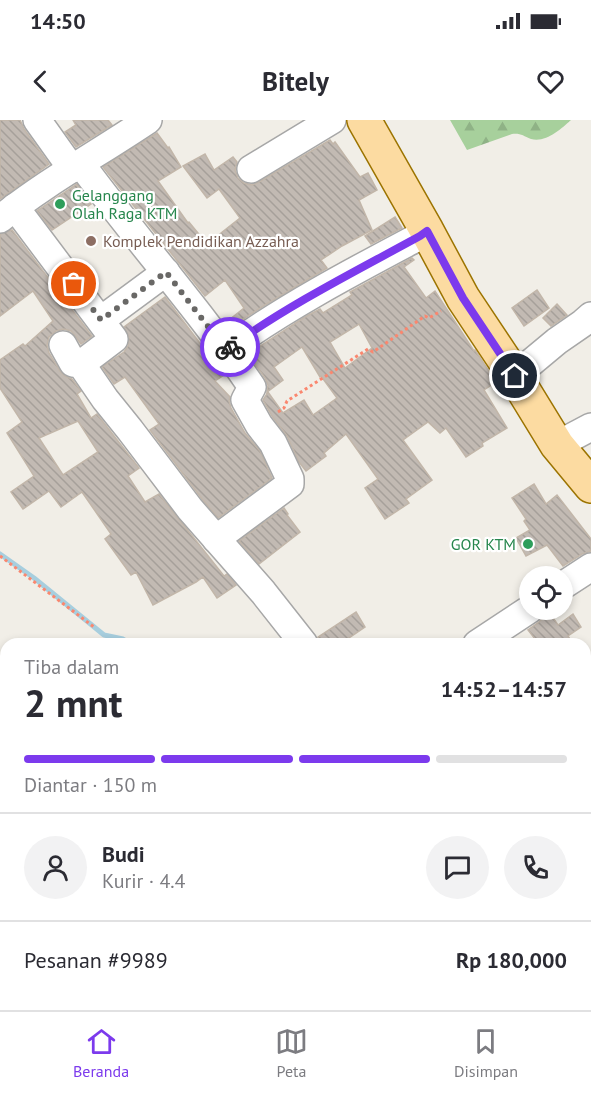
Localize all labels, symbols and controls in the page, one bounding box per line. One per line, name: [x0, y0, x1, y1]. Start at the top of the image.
text: 14:50: [30, 7, 86, 35]
text: Bitely: [262, 64, 329, 98]
icon: back: [24, 65, 57, 98]
icon: heart: [534, 65, 567, 98]
place label: Gelanggang Olah Raga KTM: [72, 185, 177, 223]
marker: Gelanggang Olah Raga KTM: [53, 197, 67, 211]
place label: Komplek Pendidikan Azzahra: [103, 231, 299, 251]
marker: Komplek Pendidikan Azzahra: [84, 234, 98, 248]
pin: [48, 258, 99, 309]
icon: bag: [57, 267, 90, 300]
courier: [200, 317, 260, 377]
icon: bike: [214, 331, 247, 364]
pin: [489, 350, 540, 401]
icon: home: [498, 359, 531, 392]
place label: GOR KTM: [451, 534, 516, 554]
marker: GOR KTM: [521, 537, 535, 551]
map controls: [519, 566, 573, 620]
button: locate: [519, 566, 573, 620]
text: Tiba dalam: [24, 654, 119, 680]
text: 14:52–14:57: [441, 675, 567, 703]
text: 2 mnt: [24, 677, 122, 728]
text: Diantar · 150 m: [24, 772, 157, 798]
button: person: [24, 836, 87, 899]
button: chat: [426, 836, 489, 899]
button: phone: [504, 836, 567, 899]
text: Budi: [102, 840, 145, 868]
text: Kurir · 4.4: [102, 868, 185, 894]
text: Pesanan #9989: [24, 946, 168, 974]
text: Rp 180,000: [456, 946, 567, 974]
tab: Beranda: [73, 1025, 129, 1081]
tab: Peta: [275, 1025, 308, 1081]
tab: Disimpan: [454, 1025, 518, 1081]

